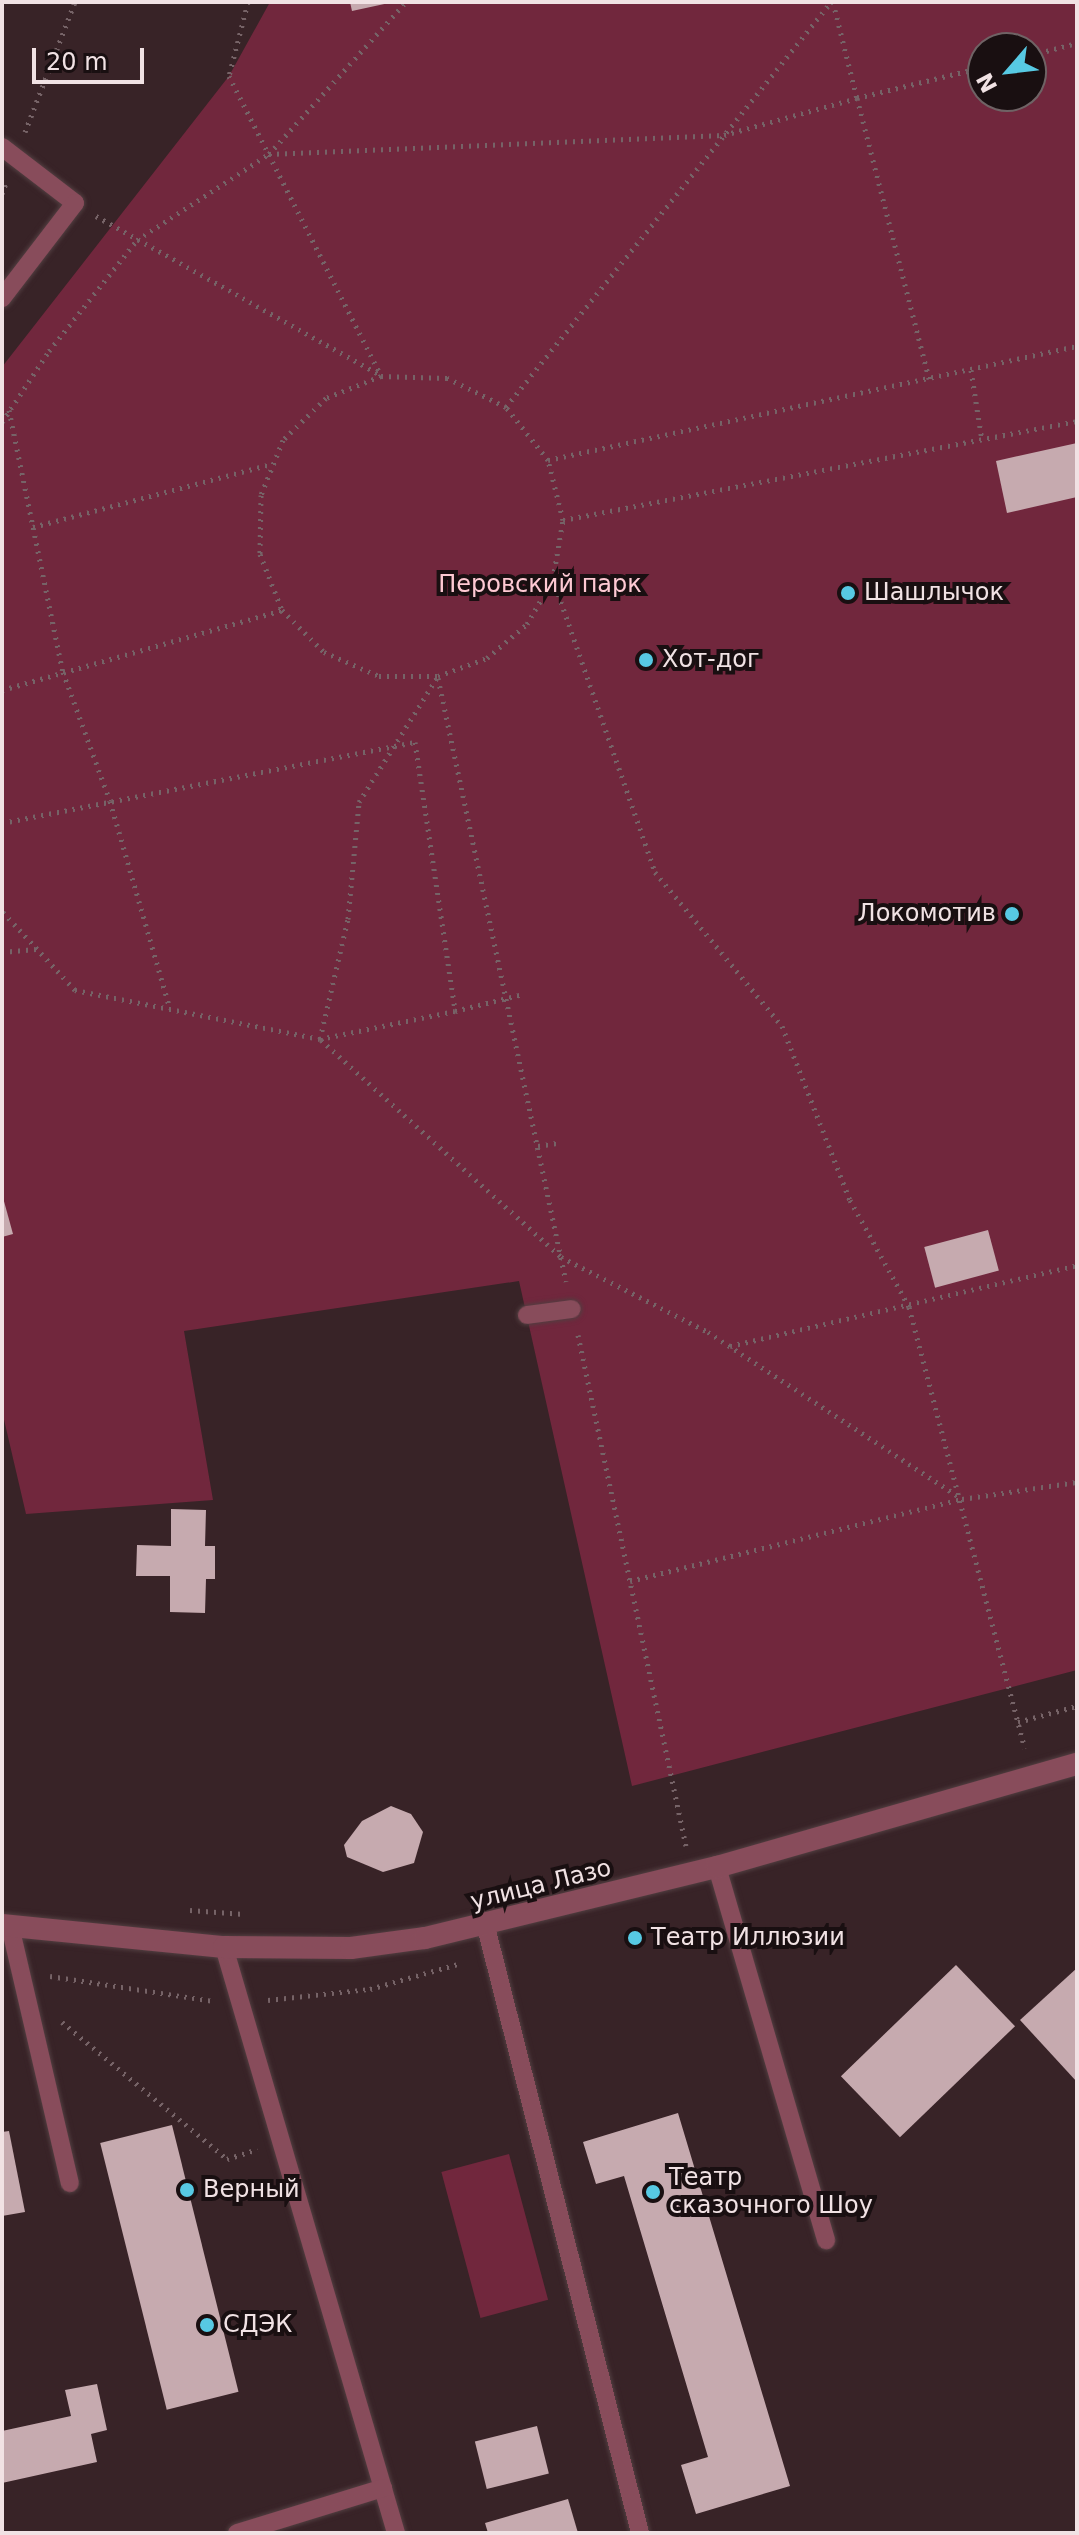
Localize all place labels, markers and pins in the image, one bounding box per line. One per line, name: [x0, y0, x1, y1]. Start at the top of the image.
place label: Шашлычок: [864, 579, 1004, 607]
marker: Шашлычок: [839, 584, 857, 602]
place label: Хот-дог: [662, 646, 760, 674]
marker: Хот-дог: [637, 651, 655, 669]
place label: Локомотив: [858, 900, 996, 928]
marker: Локомотив: [1003, 905, 1021, 923]
place label: Театр Иллюзии: [651, 1924, 845, 1952]
marker: Театр Иллюзии: [626, 1929, 644, 1947]
place label: Театр сказочного Шоу: [669, 2164, 873, 2220]
place label: Верный: [203, 2176, 300, 2204]
marker: Верный: [178, 2181, 196, 2199]
marker: Театр сказочного Шоу: [644, 2183, 662, 2201]
place label: СДЭК: [223, 2311, 292, 2339]
marker: СДЭК: [198, 2316, 216, 2334]

